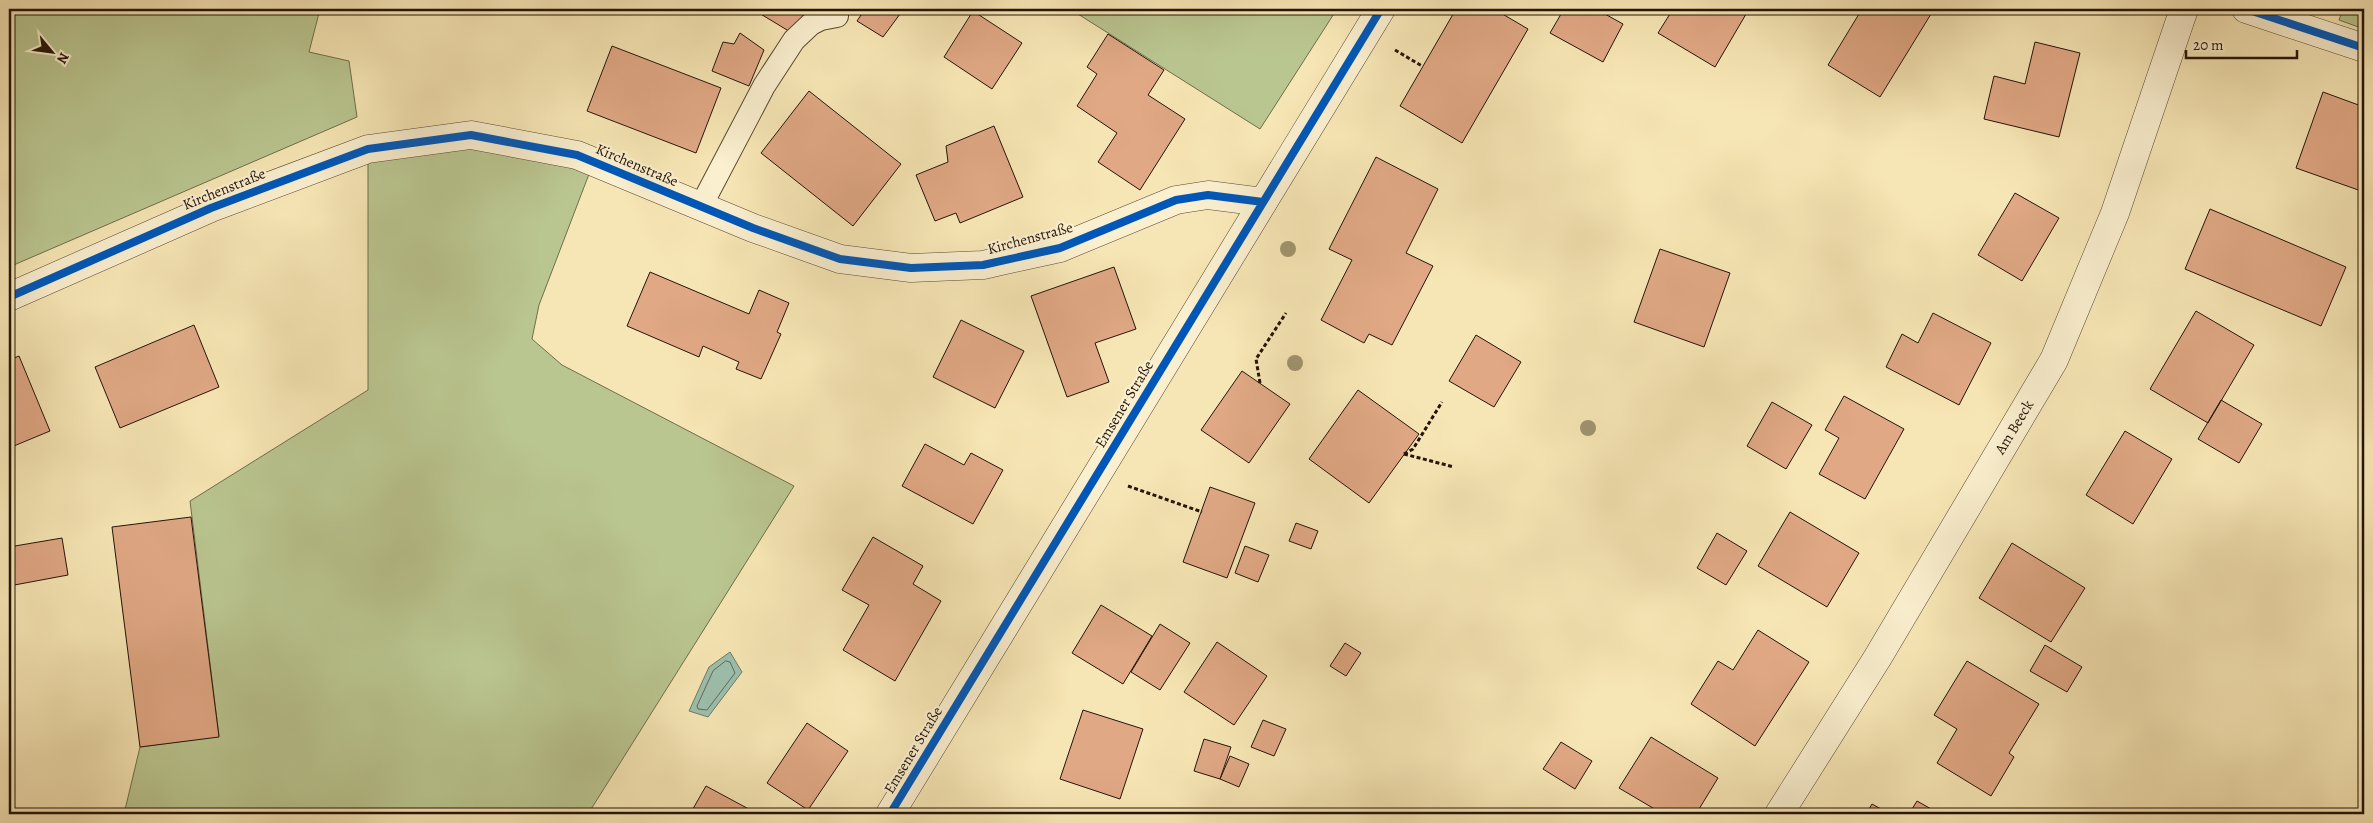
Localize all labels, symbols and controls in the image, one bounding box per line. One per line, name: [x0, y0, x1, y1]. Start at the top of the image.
north arrow: [28, 28, 78, 78]
scale bar: [2186, 28, 2297, 60]
text: 20 m: [2193, 35, 2224, 55]
text: N: [52, 49, 74, 67]
street label: Kirchenstraße: [593, 139, 682, 191]
street label: Kirchenstraße: [180, 163, 269, 215]
street label: Kirchenstraße: [985, 217, 1075, 259]
street label: Emsener Straße: [1090, 356, 1158, 451]
street label: Am Beeck: [1989, 396, 2038, 459]
street label: Emsener Straße: [879, 702, 947, 797]

